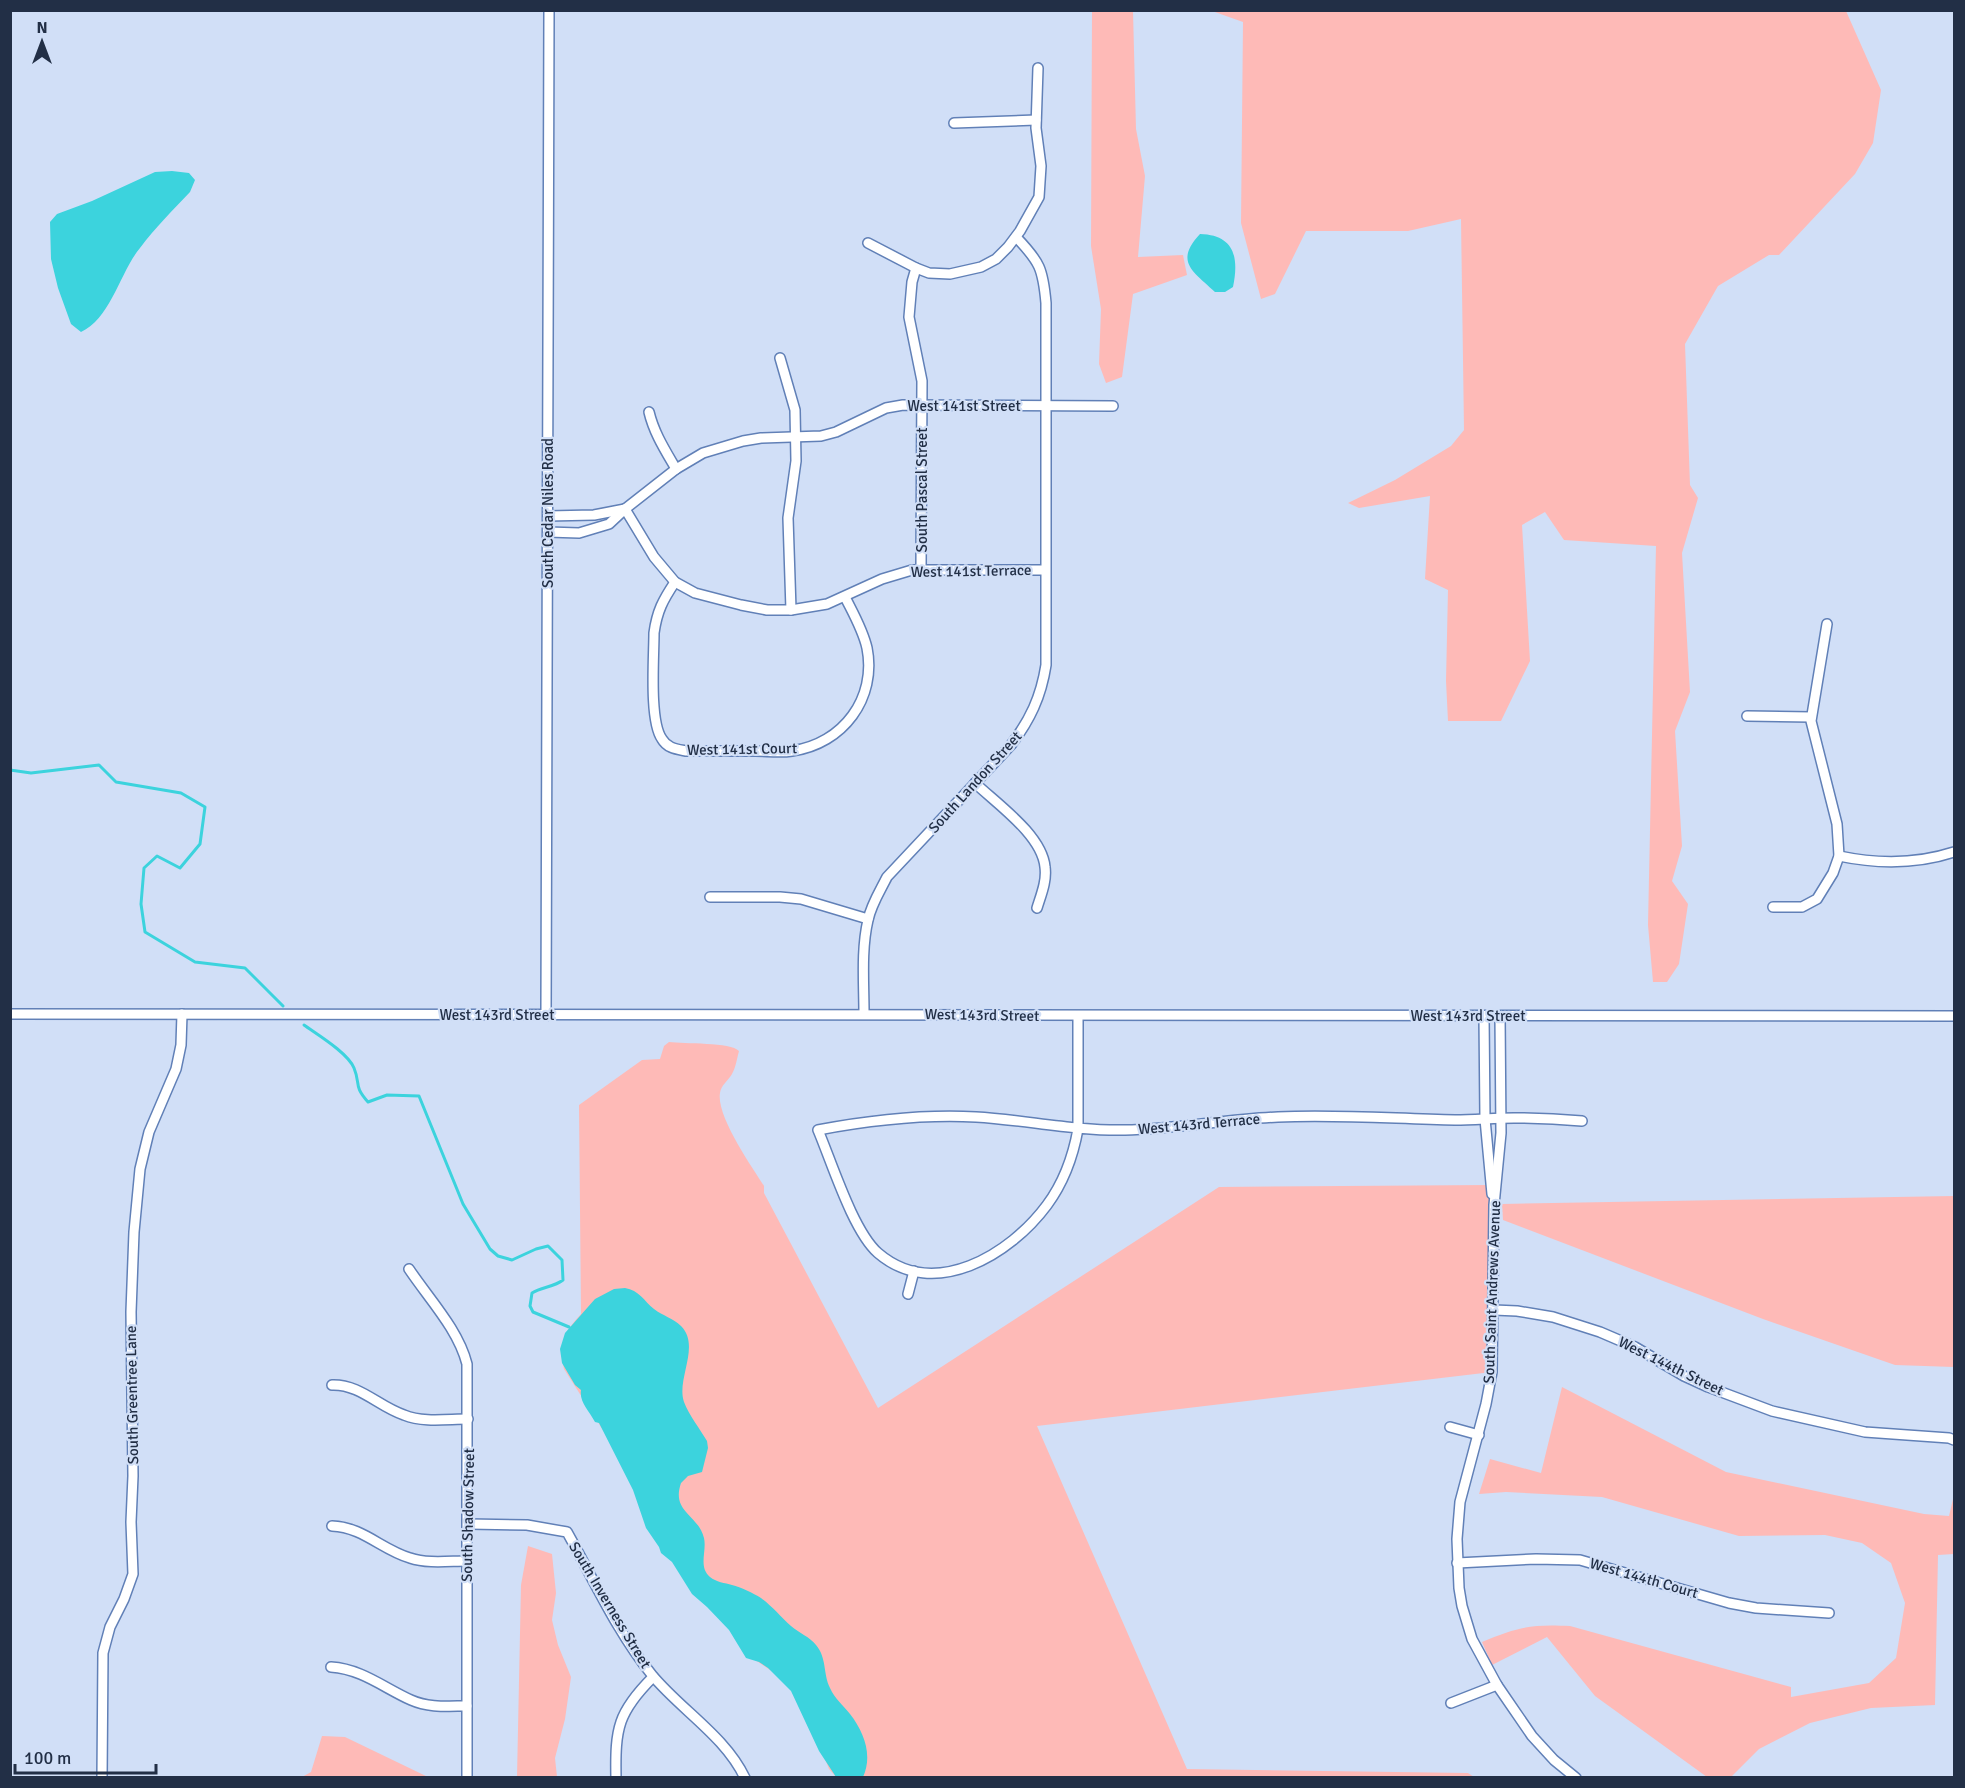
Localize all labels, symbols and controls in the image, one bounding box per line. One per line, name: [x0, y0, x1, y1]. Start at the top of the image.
north arrow: [12, 12, 72, 72]
text: N: [36, 18, 48, 38]
street label: West 141st Street: [907, 397, 1021, 415]
street label: South Pascal Street: [913, 428, 931, 552]
street label: South Cedar Niles Road: [539, 438, 557, 588]
street label: West 141st Terrace: [910, 561, 1032, 581]
street label: South Landon Street: [925, 727, 1025, 837]
street label: West 141st Court: [687, 739, 797, 759]
street label: West 143rd Street: [924, 1005, 1040, 1025]
street label: West 143rd Street: [440, 1006, 554, 1024]
street label: West 143rd Street: [1411, 1007, 1525, 1025]
street label: West 143rd Terrace: [1137, 1110, 1261, 1138]
street label: South Saint Andrews Avenue: [1480, 1200, 1504, 1384]
street label: South Greentree Lane: [122, 1325, 142, 1465]
street label: West 144th Street: [1615, 1333, 1727, 1399]
street label: South Shadow Street: [458, 1448, 478, 1582]
street label: South Inverness Street: [565, 1539, 655, 1671]
street label: West 144th Court: [1588, 1554, 1700, 1602]
scale bar: [15, 1737, 156, 1775]
text: 100 m: [24, 1747, 71, 1769]

